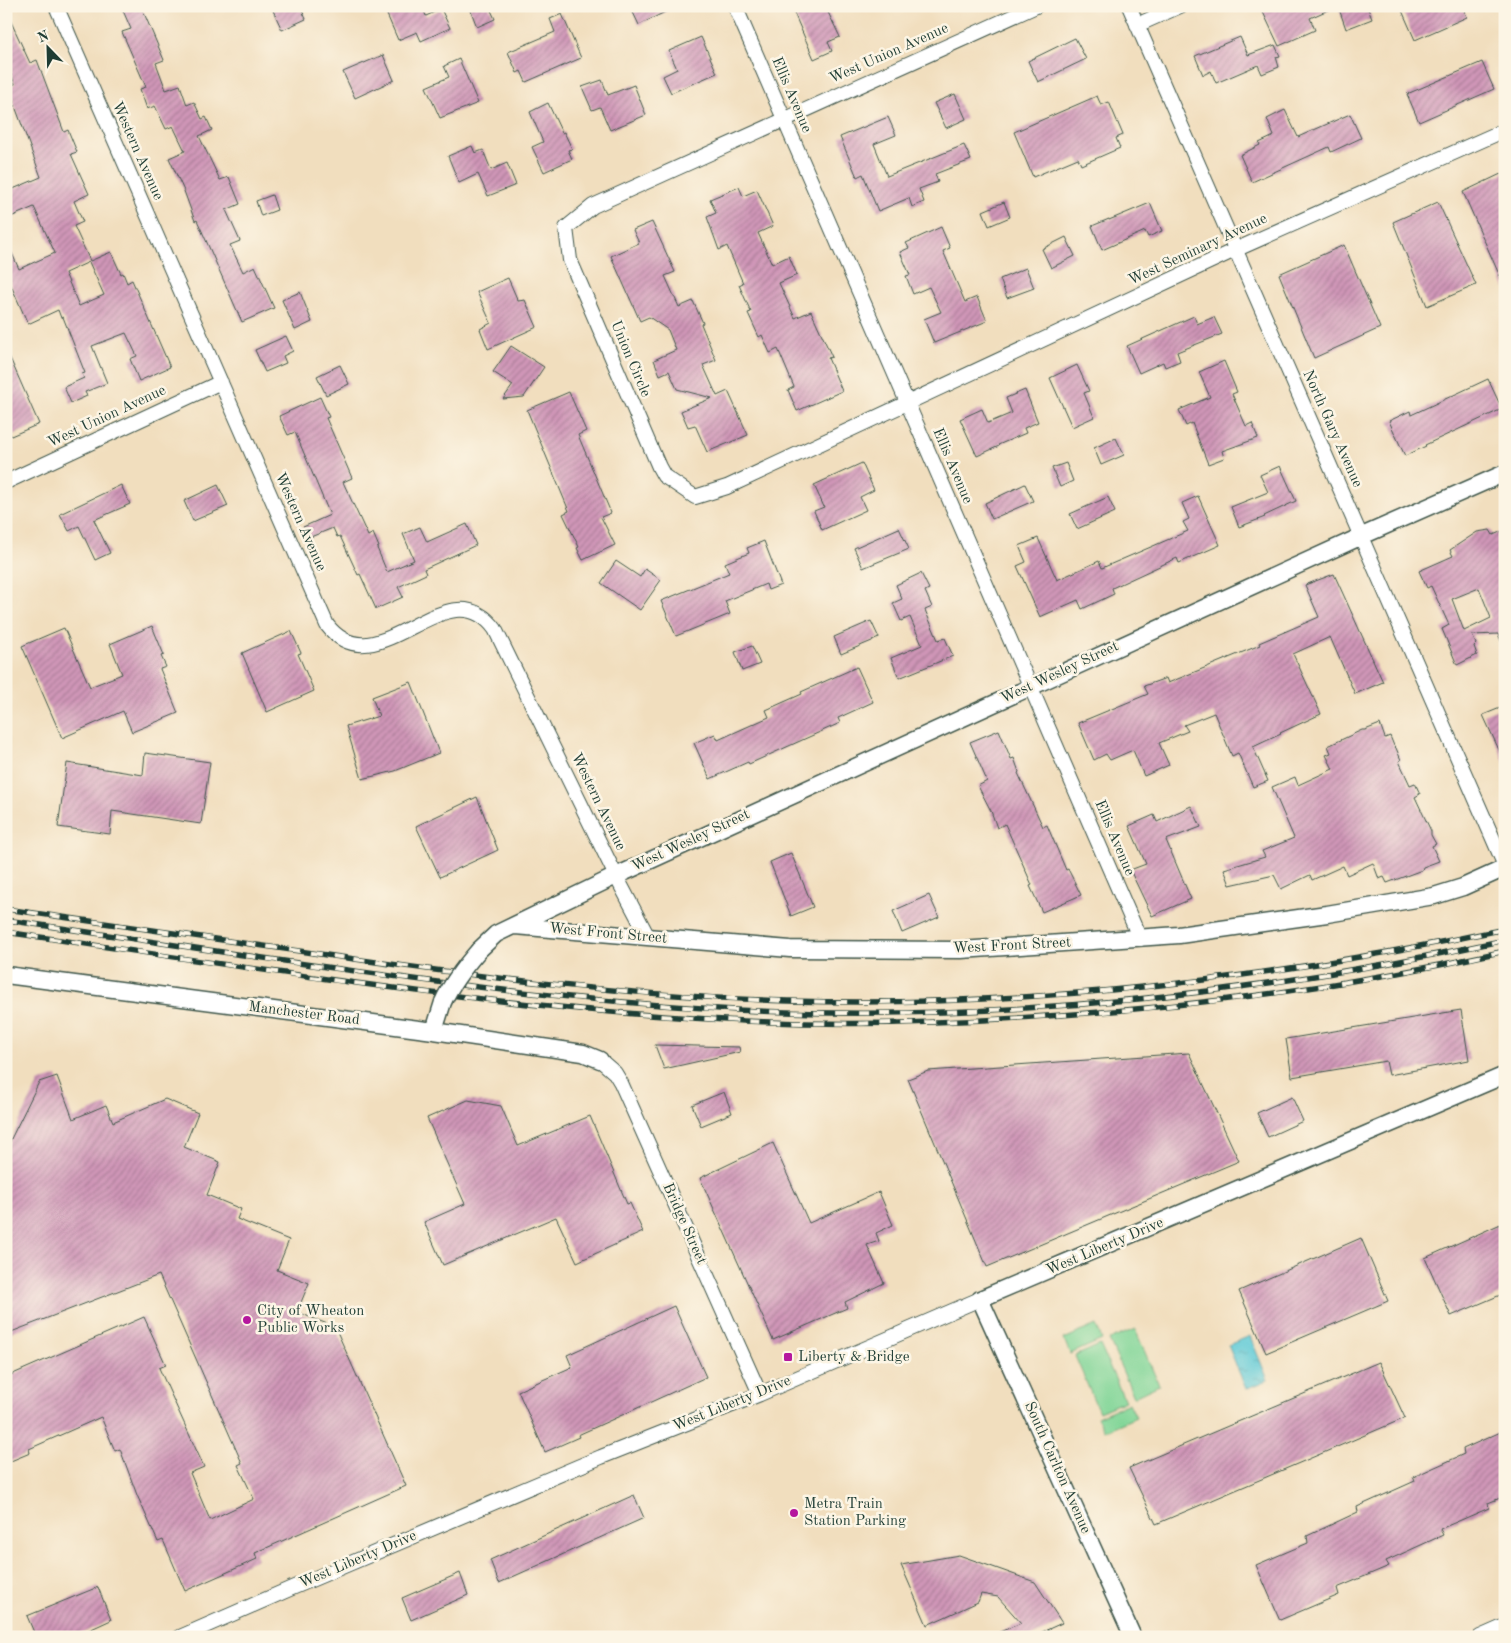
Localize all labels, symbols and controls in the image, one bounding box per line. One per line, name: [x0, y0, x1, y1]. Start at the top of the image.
street label: West Union Avenue: [827, 21, 951, 87]
north arrow: [22, 22, 72, 72]
text: N: [36, 28, 51, 45]
street label: Ellis Avenue: [768, 55, 814, 135]
street label: Western Avenue: [109, 99, 165, 203]
street label: West Seminary Avenue: [1126, 211, 1270, 289]
street label: Union Circle: [607, 319, 653, 399]
street label: North Gary Avenue: [1299, 368, 1365, 490]
street label: West Union Avenue: [46, 383, 169, 451]
street label: Ellis Avenue: [929, 426, 975, 506]
street label: Western Avenue: [272, 470, 328, 574]
street label: West Wesley Street: [999, 639, 1121, 707]
street label: Western Avenue: [568, 751, 628, 853]
street label: Ellis Avenue: [1091, 798, 1137, 878]
street label: West Wesley Street: [630, 807, 752, 875]
street label: West Front Street: [548, 921, 668, 947]
street label: West Front Street: [952, 935, 1072, 957]
street label: Manchester Road: [247, 1000, 361, 1028]
street label: Bridge Street: [659, 1181, 709, 1267]
street label: West Liberty Drive: [1044, 1215, 1166, 1278]
place label: City of Wheaton Public Works: [257, 1304, 364, 1336]
marker: City of Wheaton Public Works: [241, 1314, 253, 1326]
place label: Liberty & Bridge: [798, 1350, 910, 1365]
marker: Liberty & Bridge: [782, 1351, 794, 1363]
street label: West Liberty Drive: [671, 1373, 793, 1434]
street label: South Carlton Avenue: [1021, 1400, 1093, 1536]
place label: Metra Train Station Parking: [804, 1497, 906, 1529]
marker: Metra Train Station Parking: [788, 1507, 800, 1519]
street label: West Liberty Drive: [297, 1528, 419, 1591]

